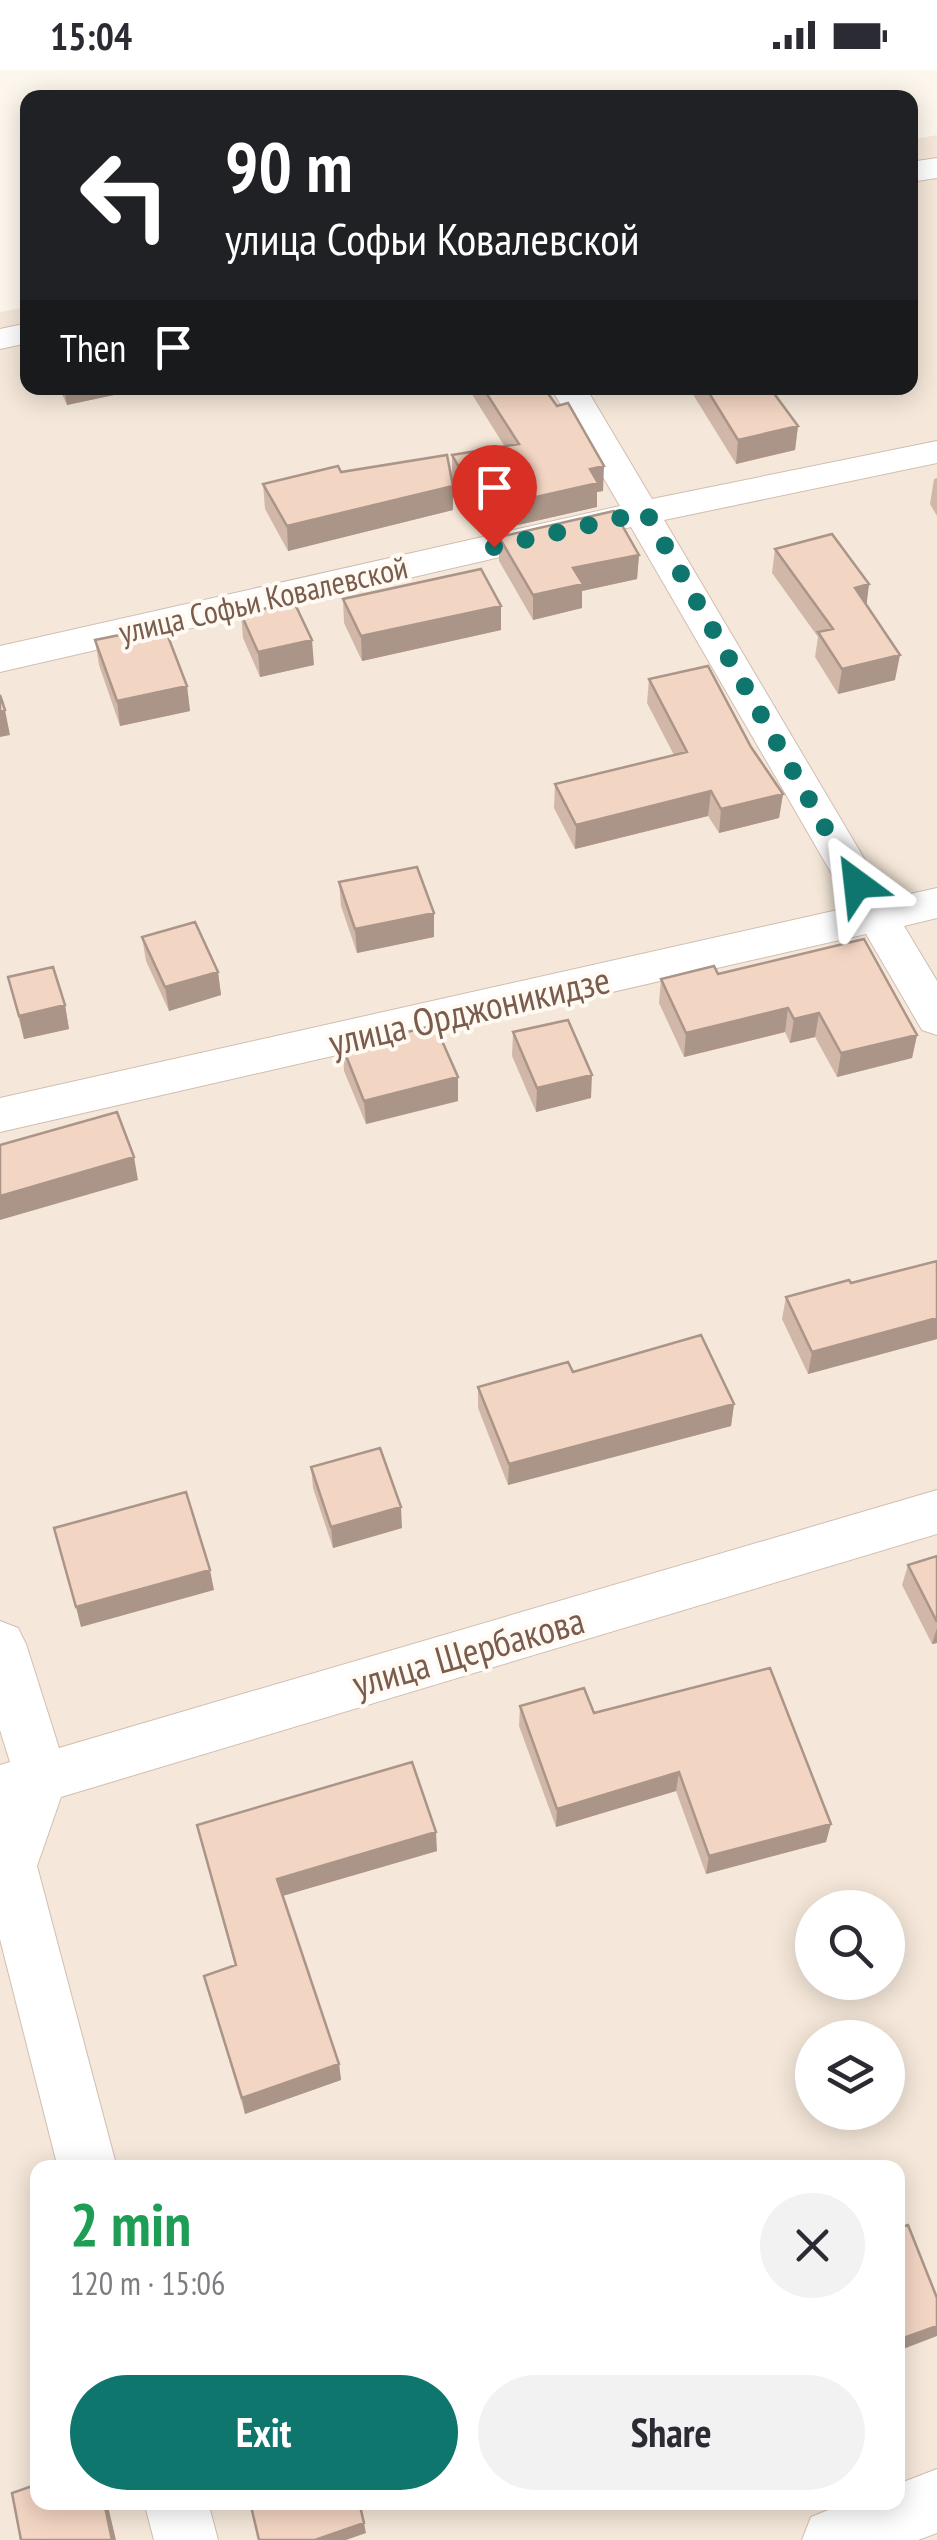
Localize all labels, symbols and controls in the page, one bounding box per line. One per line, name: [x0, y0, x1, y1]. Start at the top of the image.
text: 15:04: [50, 11, 132, 60]
text: 90 m: [225, 121, 353, 211]
icon: left: [60, 130, 190, 260]
text: улица Софьи Ковалевской: [225, 209, 640, 267]
icon: arrive: [146, 320, 201, 375]
text: Then: [60, 323, 126, 372]
pin: [452, 445, 537, 548]
icon: arrive: [467, 460, 522, 515]
street label: улица Софьи Ковалевской: [115, 545, 411, 653]
position arrow: [805, 832, 909, 936]
street label: улица Орджоникидзе: [324, 954, 614, 1066]
street label: улица Щербакова: [347, 1595, 589, 1707]
map controls: [795, 1890, 905, 2130]
button: search: [795, 1890, 905, 2000]
button: layers: [795, 2020, 905, 2130]
text: 2 min: [70, 2185, 191, 2263]
button: close: [760, 2193, 865, 2298]
text: 120 m · 15:06: [70, 2262, 225, 2304]
button: Exit: [70, 2375, 458, 2490]
button: Share: [478, 2375, 865, 2490]

